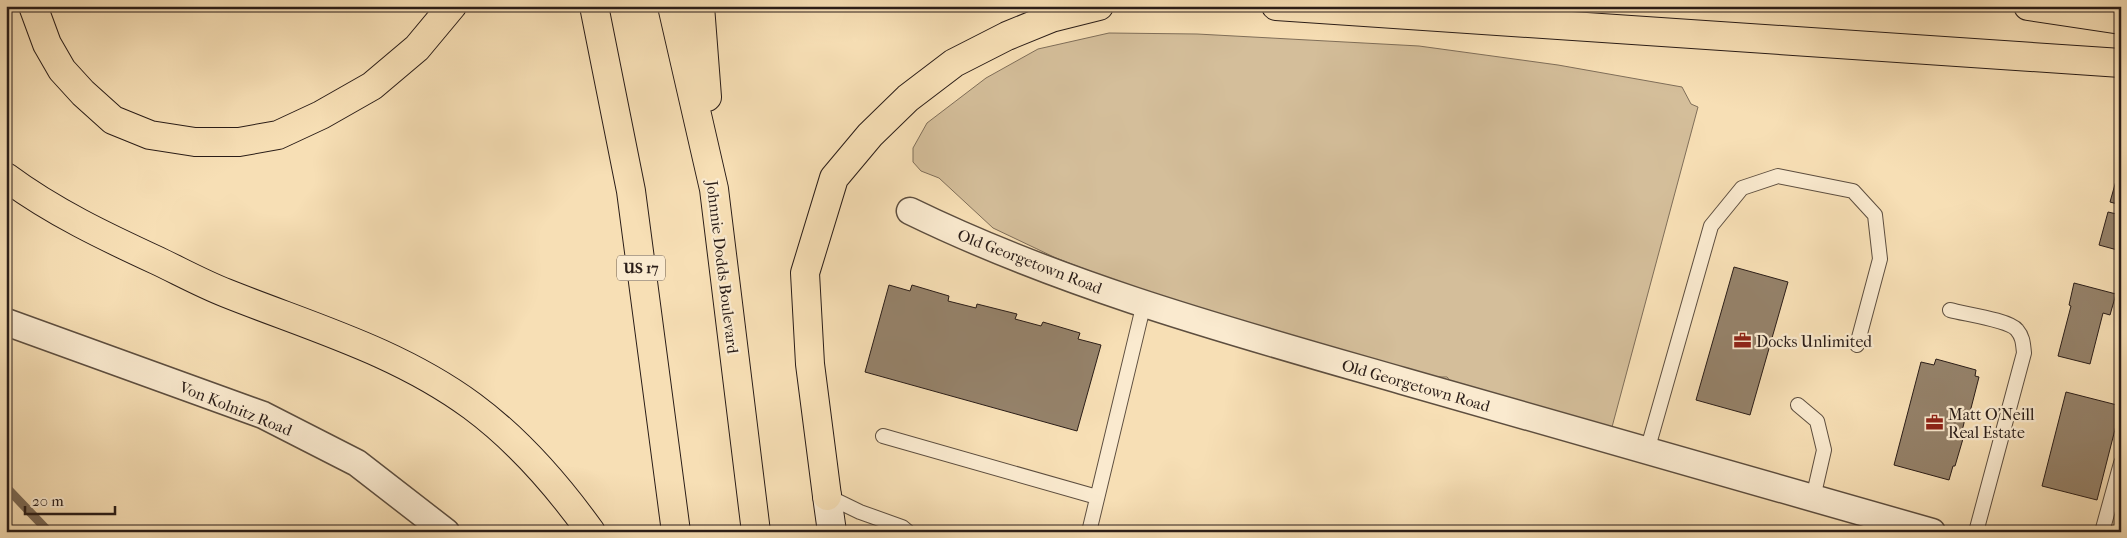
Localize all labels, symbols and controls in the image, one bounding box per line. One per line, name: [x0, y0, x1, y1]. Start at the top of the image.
street label: Johnnie Dodds Boulevard: [702, 177, 743, 355]
street label: Old Georgetown Road: [955, 225, 1105, 298]
road number: US 17: [617, 256, 665, 280]
office icon: Docks Unlimited: [1732, 331, 1752, 351]
place label: Docks Unlimited: [1756, 332, 1872, 351]
street label: Old Georgetown Road: [1340, 355, 1492, 416]
street label: Von Kolnitz Road: [176, 377, 295, 440]
place label: Matt O'Neill Real Estate: [1948, 405, 2035, 442]
office icon: Matt O'Neill Real Estate: [1924, 413, 1944, 433]
scale bar: [25, 483, 115, 515]
text: 20 m: [32, 492, 64, 510]

